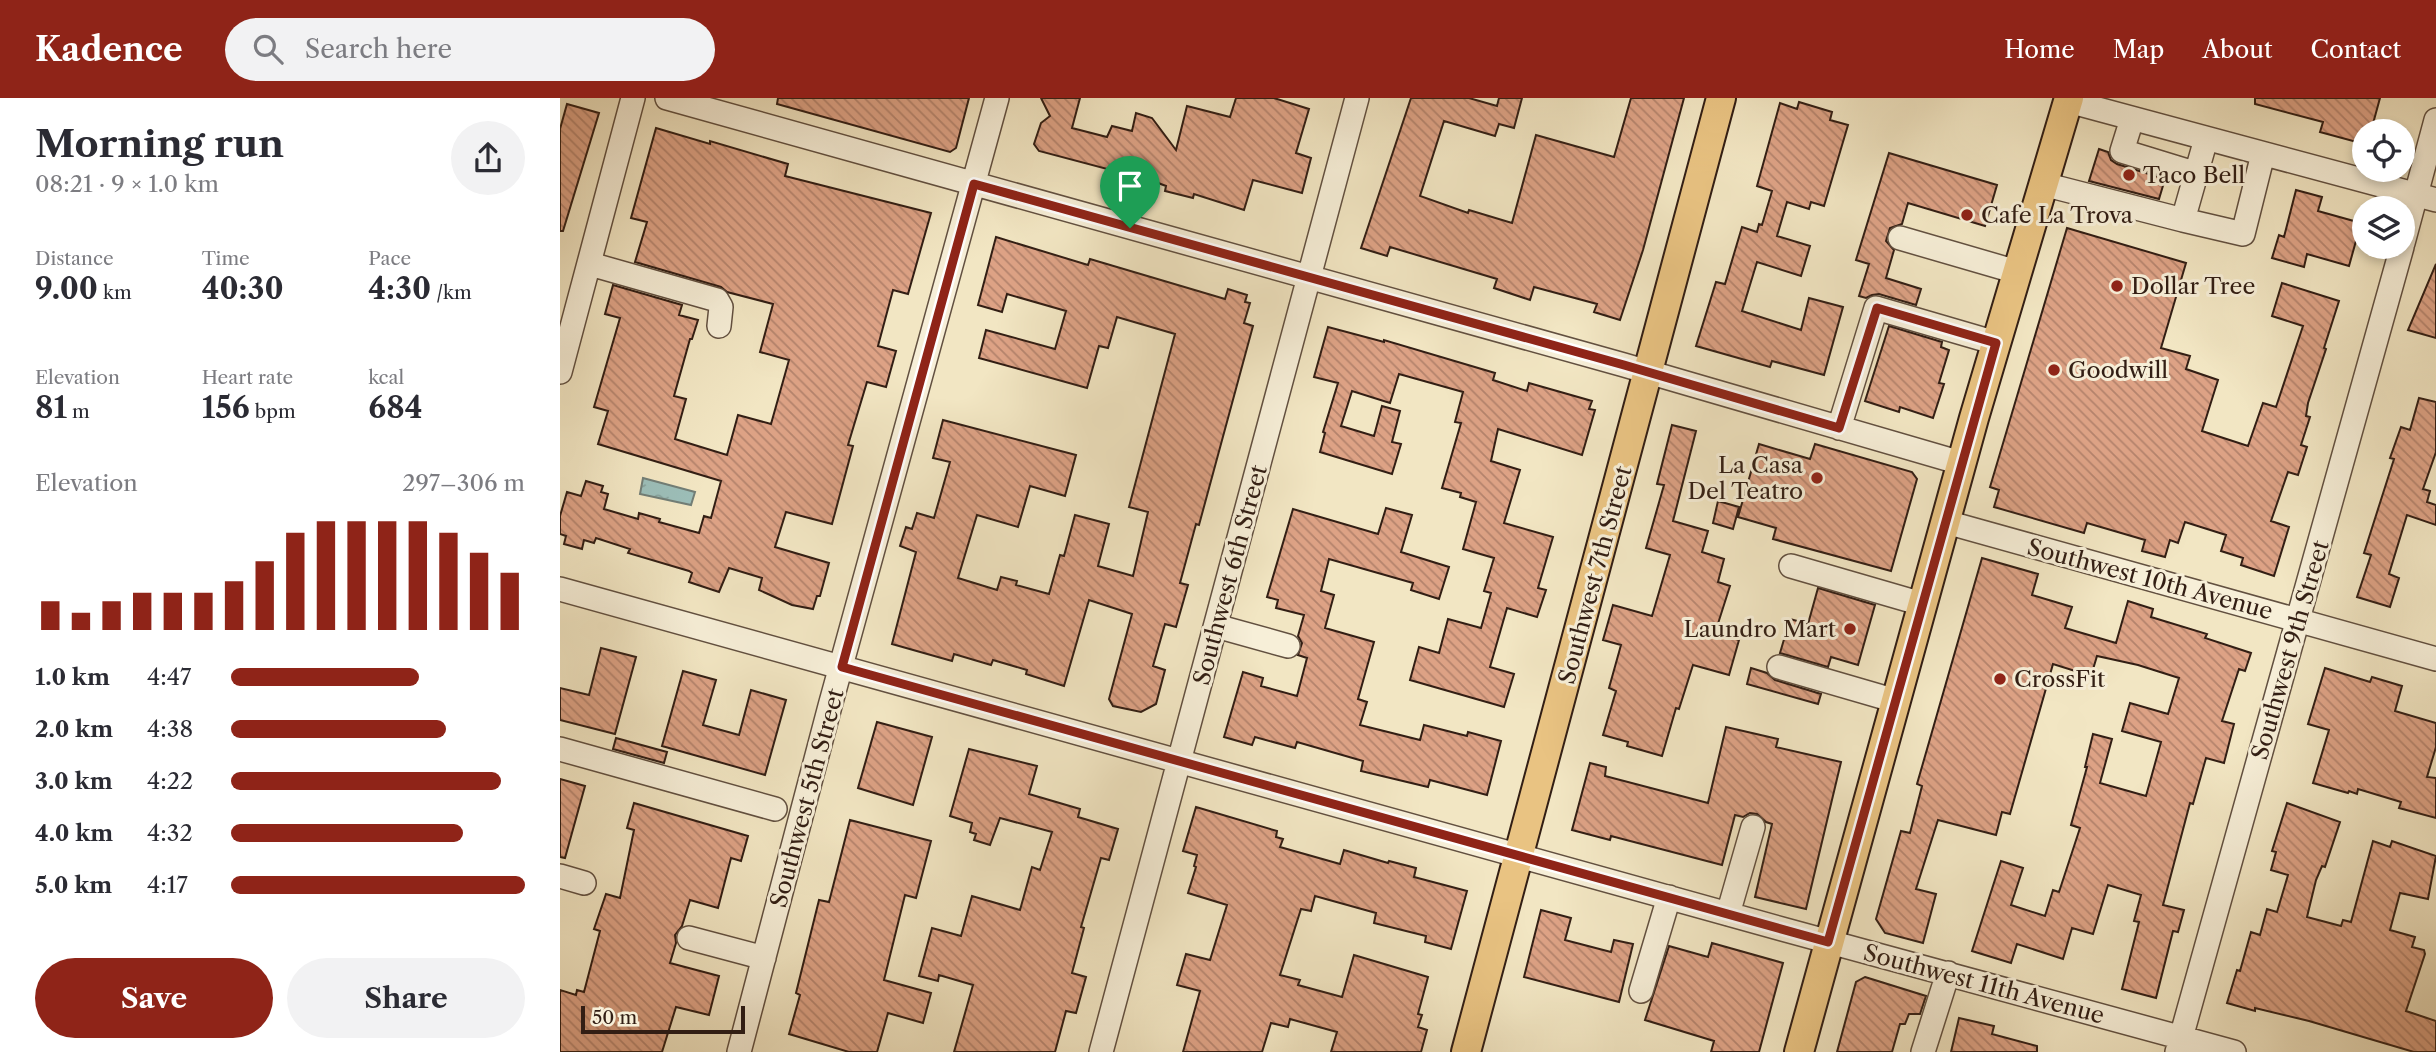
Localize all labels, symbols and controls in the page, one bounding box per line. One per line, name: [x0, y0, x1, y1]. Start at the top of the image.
search box: [225, 18, 715, 81]
text: Kadence: [35, 29, 183, 70]
icon: search: [249, 30, 287, 68]
text: Search here: [305, 33, 452, 65]
text: Home: [2004, 35, 2075, 64]
text: Map: [2113, 35, 2164, 64]
text: About: [2202, 35, 2273, 64]
text: Contact: [2311, 35, 2401, 64]
map controls: [2352, 119, 2415, 259]
button: locate: [2352, 119, 2415, 182]
text: Morning run: [35, 120, 284, 167]
button: share: [451, 121, 525, 195]
pin: [1100, 156, 1160, 228]
place label: Taco Bell: [2143, 161, 2245, 189]
icon: arrive: [1111, 167, 1149, 205]
marker: Taco Bell: [2121, 167, 2137, 183]
text: 08:21 · 9 × 1.0 km: [35, 170, 219, 198]
button: layers: [2352, 196, 2415, 259]
place label: Cafe La Trova: [1981, 201, 2134, 229]
marker: Cafe La Trova: [1959, 207, 1975, 223]
text: Distance: [35, 247, 114, 270]
text: Time: [202, 247, 250, 270]
text: Pace: [368, 247, 411, 270]
text: 9.00: [35, 270, 98, 307]
text: 40:30: [202, 270, 284, 307]
text: 4:30: [368, 270, 431, 307]
place label: Dollar Tree: [2131, 272, 2255, 300]
marker: Dollar Tree: [2109, 278, 2125, 294]
text: km: [98, 281, 132, 304]
text: /km: [431, 281, 472, 304]
place label: Goodwill: [2068, 356, 2168, 384]
marker: Goodwill: [2046, 362, 2062, 378]
text: Elevation: [35, 366, 120, 389]
text: Heart rate: [202, 366, 293, 389]
text: kcal: [368, 366, 404, 389]
text: 81: [35, 389, 67, 426]
text: 156: [202, 389, 250, 426]
text: 684: [368, 389, 423, 426]
text: m: [67, 400, 90, 423]
text: bpm: [250, 400, 296, 423]
place label: La Casa Del Teatro: [1687, 451, 1804, 505]
street label: Southwest 6th Street: [1187, 462, 1273, 688]
street label: Southwest 7th Street: [1552, 463, 1638, 687]
text: Elevation: [35, 469, 138, 497]
text: 297–306 m: [402, 469, 525, 497]
marker: La Casa Del Teatro: [1809, 470, 1825, 486]
street label: Southwest 10th Avenue: [2024, 533, 2276, 625]
street label: Southwest 9th Street: [2245, 537, 2335, 763]
place label: Laundro Mart: [1684, 615, 1836, 643]
marker: Laundro Mart: [1842, 621, 1858, 637]
text: 1.0 km: [35, 663, 110, 691]
text: 4:47: [147, 663, 191, 691]
place label: CrossFit: [2014, 665, 2105, 693]
marker: CrossFit: [1992, 671, 2008, 687]
street label: Southwest 5th Street: [764, 685, 850, 911]
text: 2.0 km: [35, 715, 113, 743]
text: 4:38: [147, 715, 193, 743]
text: 3.0 km: [35, 767, 113, 795]
text: 4:22: [147, 767, 193, 795]
text: 4.0 km: [35, 819, 113, 847]
text: 4:32: [147, 819, 193, 847]
text: 5.0 km: [35, 871, 112, 899]
text: 4:17: [147, 871, 188, 899]
street label: Southwest 11th Avenue: [1860, 938, 2108, 1030]
button: Save: [35, 958, 273, 1038]
button: Share: [287, 958, 525, 1038]
scale bar: [581, 1003, 746, 1035]
text: 50 m: [592, 1006, 637, 1029]

